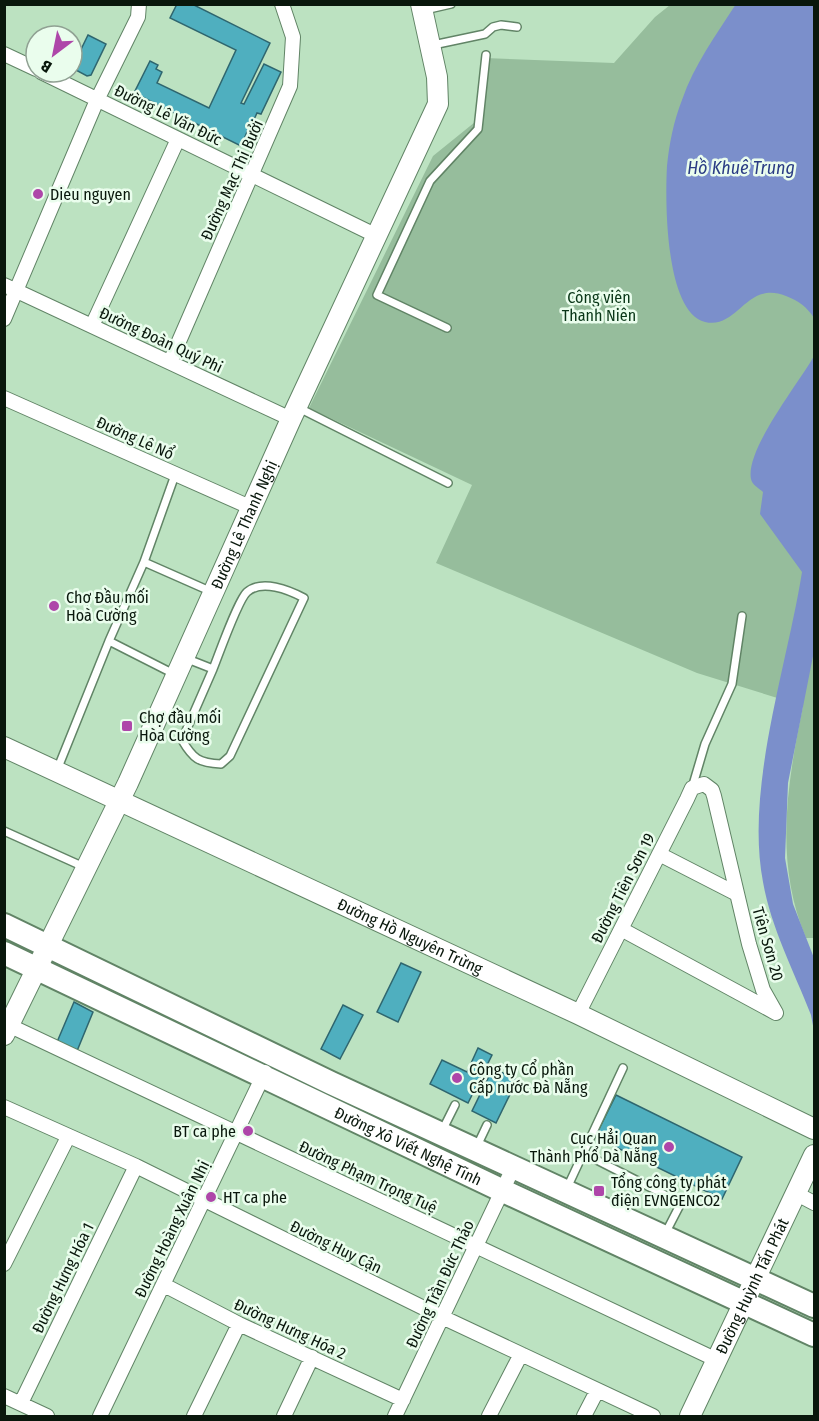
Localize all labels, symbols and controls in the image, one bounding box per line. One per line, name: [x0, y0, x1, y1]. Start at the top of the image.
north arrow: [24, 24, 84, 84]
text: B: [37, 56, 55, 77]
street label: Đường Lê Văn Đức: [111, 81, 225, 149]
street label: Đường Mạc Thị Bưởi: [197, 117, 267, 243]
water label: Hồ Khuê Trung: [687, 157, 795, 179]
place label: Dieu nguyen: [50, 185, 131, 204]
marker: Dieu nguyen: [31, 187, 45, 201]
park label: Công viên Thanh Niên: [562, 288, 636, 325]
street label: Đường Đoàn Quý Phi: [96, 303, 226, 377]
street label: Đường Lê Nổ: [93, 412, 177, 464]
street label: Đường Lê Thanh Nghị: [207, 457, 281, 592]
place label: Chợ Đầu mối Hoà Cường: [66, 587, 149, 625]
marker: Chợ Đầu mối Hoà Cường: [47, 599, 61, 613]
place label: Chợ đầu mối Hòa Cường: [139, 707, 221, 745]
marker: Chợ đầu mối Hòa Cường: [120, 719, 134, 733]
street label: Đường Tiên Sơn 19: [587, 830, 659, 946]
street label: Đường Hồ Nguyên Trừng: [334, 894, 486, 978]
street label: Tiên Sơn 20: [748, 905, 788, 983]
place label: Công ty Cổ phần Cấp nước Đà Nẵng: [469, 1059, 588, 1097]
marker: Công ty Cổ phần Cấp nước Đà Nẵng: [450, 1071, 464, 1085]
street label: Đường Xô Viết Nghệ Tĩnh: [332, 1103, 485, 1189]
place label: BT ca phe: [173, 1122, 236, 1141]
marker: BT ca phe: [241, 1124, 255, 1138]
place label: Cục Hẳi Quan Thành Phổ Dà Nẵng: [530, 1128, 657, 1166]
street label: Đường Phạm Trọng Tuệ: [296, 1137, 440, 1217]
marker: Cục Hẳi Quan Thành Phổ Dà Nẵng: [662, 1140, 676, 1154]
street label: Đường Hoàng Xuân Nhị: [131, 1157, 213, 1301]
place label: Tổng công ty phát điện EVNGENCO2: [611, 1172, 727, 1210]
marker: Tổng công ty phát điện EVNGENCO2: [592, 1184, 606, 1198]
place label: HT ca phe: [223, 1188, 287, 1207]
marker: HT ca phe: [204, 1190, 218, 1204]
street label: Đường Huỳnh Tấn Phát: [711, 1214, 793, 1357]
street label: Đường Huy Cận: [287, 1217, 385, 1277]
street label: Đường Trần Đức Thảo: [401, 1217, 478, 1351]
street label: Đường Hưng Hóa 1: [28, 1220, 98, 1336]
street label: Đường Hưng Hóa 2: [231, 1295, 349, 1363]

